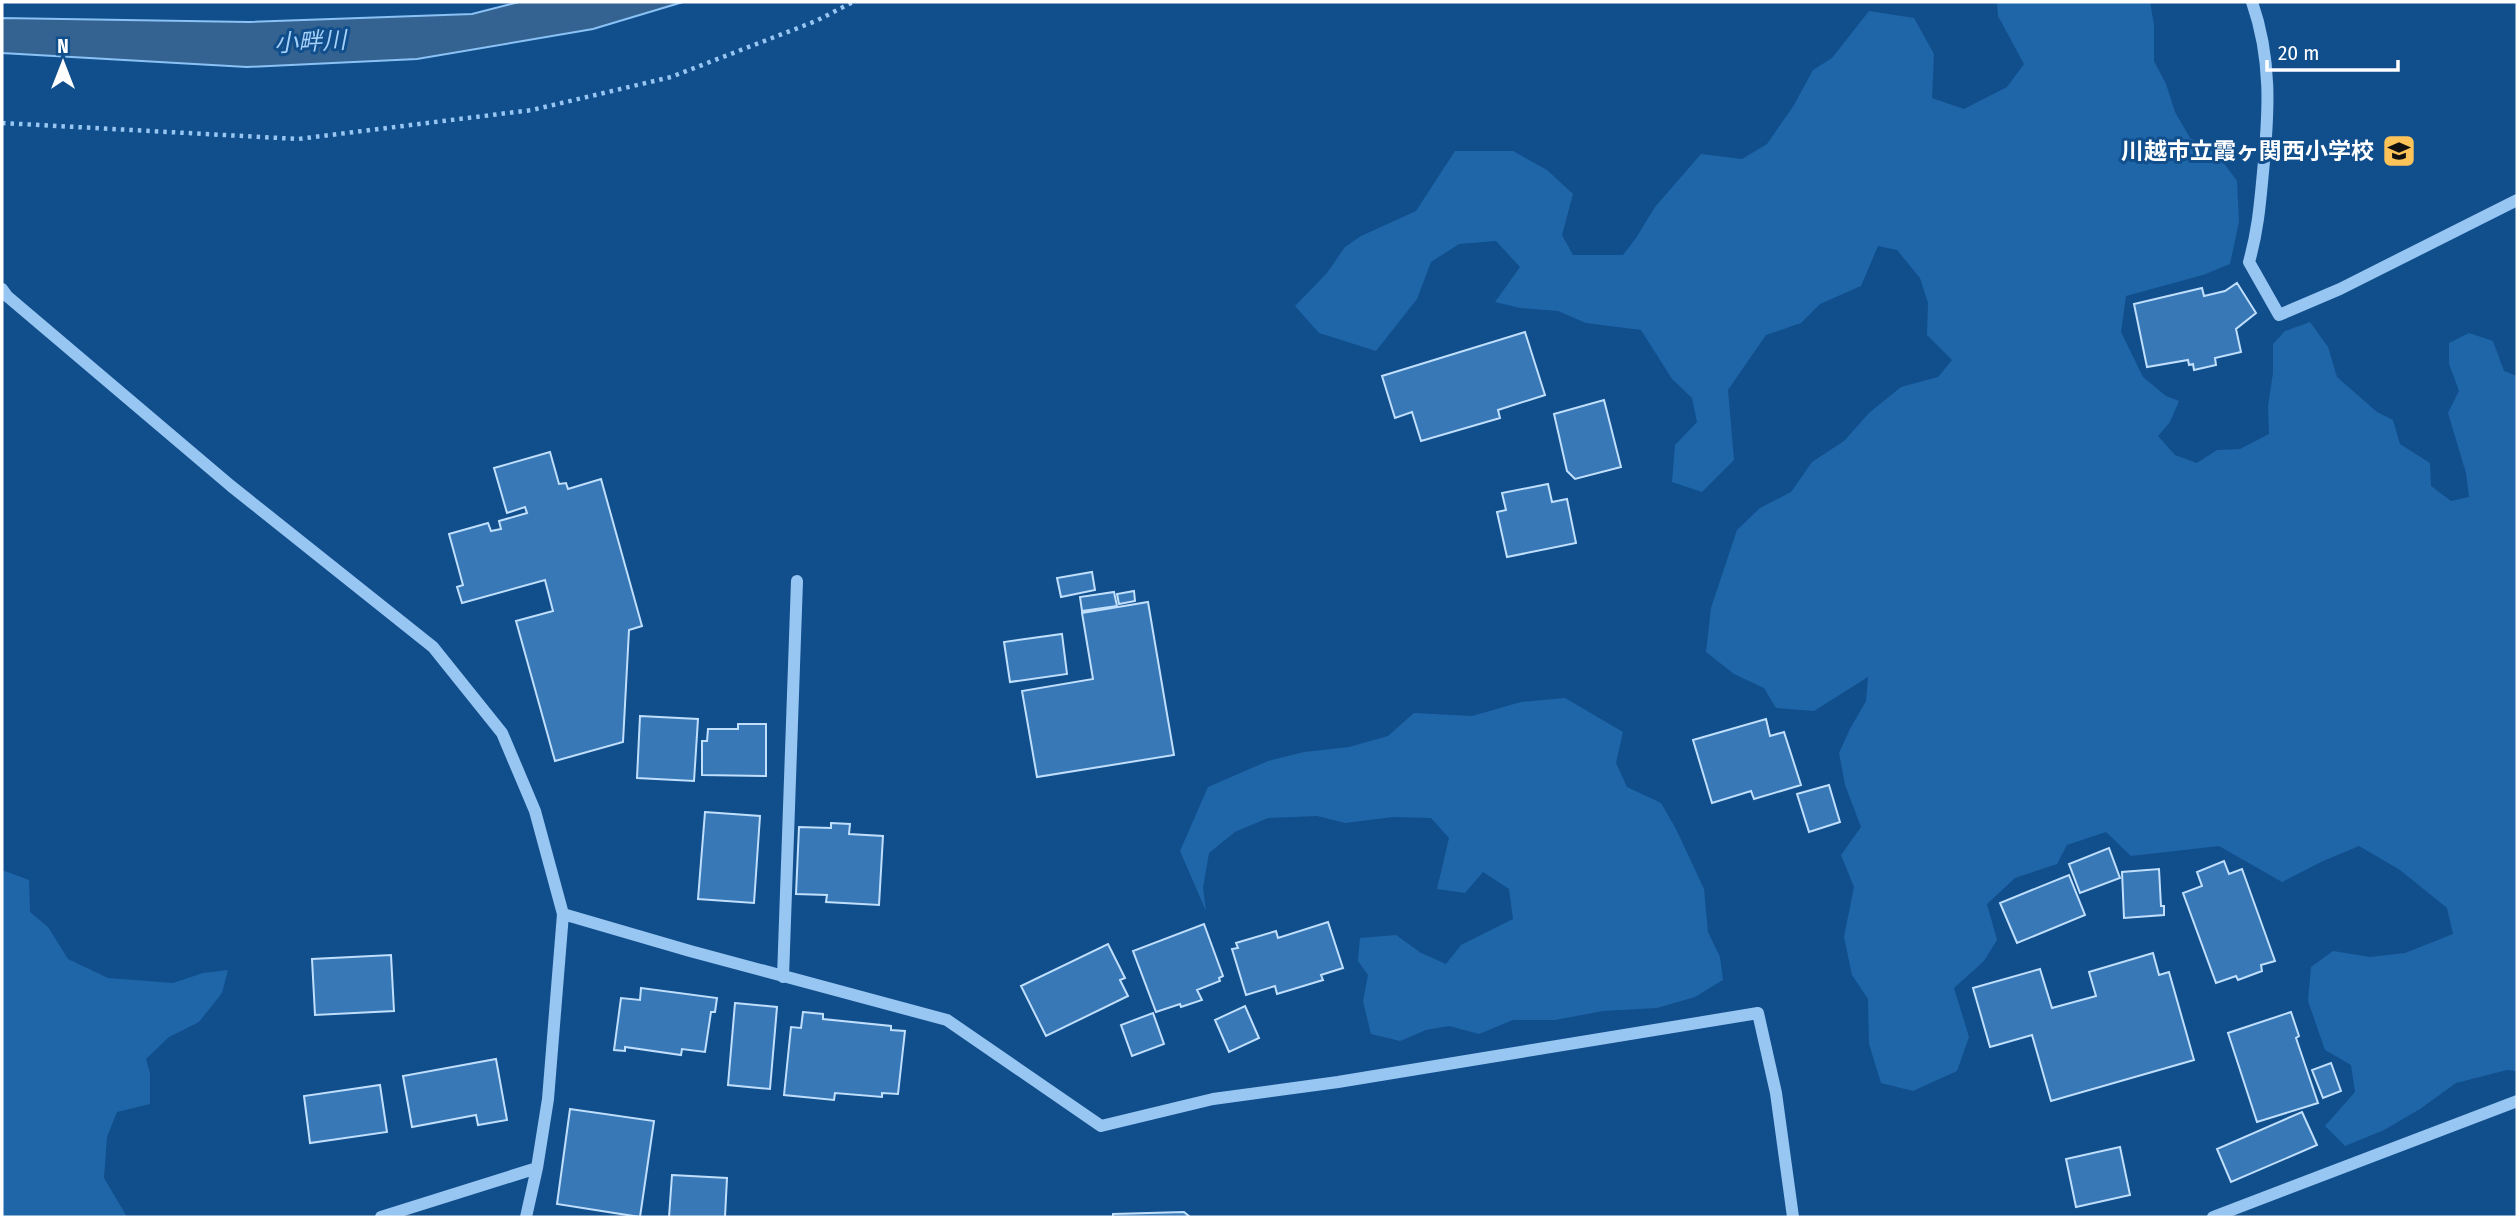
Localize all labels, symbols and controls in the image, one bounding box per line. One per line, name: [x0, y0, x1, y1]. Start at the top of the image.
water label: 小畔川: [273, 26, 350, 58]
north arrow: [28, 28, 98, 98]
scale bar: [2267, 28, 2398, 72]
text: N: [57, 35, 69, 58]
text: 20 m: [2278, 40, 2319, 66]
school or university icon: 川越市立霞ヶ関西小学校: [2380, 132, 2418, 170]
place label: 川越市立霞ヶ関西小学校: [2121, 137, 2374, 165]

